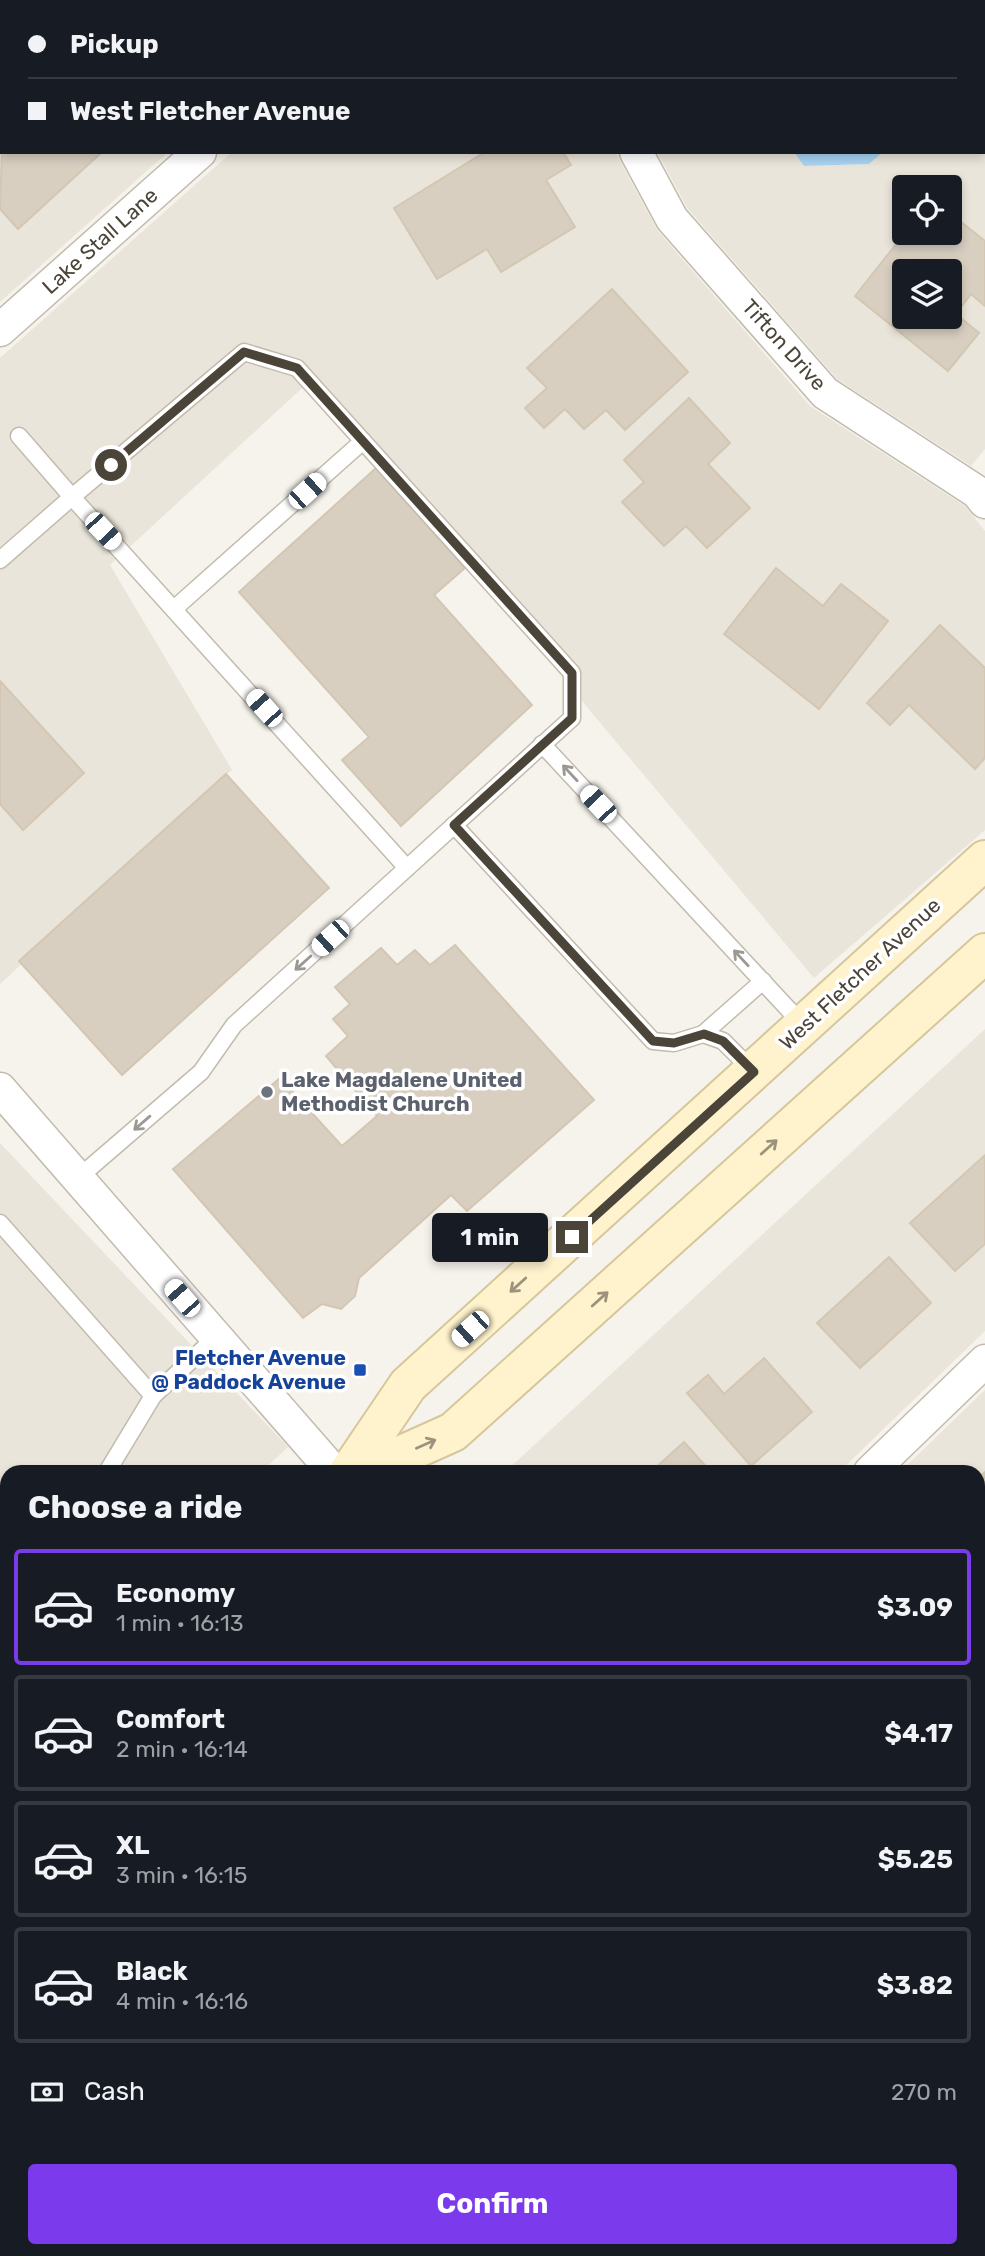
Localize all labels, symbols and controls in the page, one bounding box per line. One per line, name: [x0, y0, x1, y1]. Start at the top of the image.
text: Pickup: [70, 29, 159, 60]
text: West Fletcher Avenue: [70, 96, 350, 127]
map controls: [892, 175, 962, 329]
button: locate: [892, 175, 962, 245]
street label: Lake Stall Lane: [37, 182, 163, 299]
button: layers: [892, 259, 962, 329]
street label: Tifton Drive: [737, 294, 832, 395]
route start: [95, 449, 127, 481]
car: [285, 469, 330, 513]
car: [81, 508, 126, 554]
car: [243, 685, 286, 731]
one-way arrow: [561, 765, 578, 782]
car: [576, 781, 621, 827]
street label: West Fletcher Avenue: [774, 892, 945, 1055]
car: [308, 916, 353, 960]
one-way arrow: [733, 950, 750, 967]
one-way arrow: [294, 955, 312, 971]
place label: Lake Magdalene United Methodist Church: [281, 1067, 523, 1116]
marker: Lake Magdalene United Methodist Church: [259, 1084, 275, 1100]
one-way arrow: [134, 1115, 152, 1131]
one-way arrow: [760, 1139, 778, 1155]
callout: 1 min: [432, 1212, 548, 1262]
route end: [556, 1221, 588, 1253]
text: 1 min: [461, 1223, 519, 1251]
car: [161, 1275, 204, 1321]
one-way arrow: [510, 1277, 527, 1294]
one-way arrow: [591, 1291, 609, 1307]
car: [448, 1307, 493, 1351]
place label: Fletcher Avenue @ Paddock Avenue: [151, 1345, 346, 1394]
marker: Fletcher Avenue @ Paddock Avenue: [352, 1362, 368, 1378]
one-way arrow: [415, 1437, 436, 1450]
text: Choose a ride: [28, 1488, 242, 1526]
icon: car: [32, 1576, 95, 1639]
text: Economy: [116, 1578, 235, 1609]
text: $3.09: [877, 1592, 953, 1623]
text: 1 min · 16:13: [116, 1609, 244, 1637]
icon: car: [32, 1702, 95, 1765]
text: Comfort: [116, 1704, 225, 1735]
text: $4.17: [885, 1718, 953, 1749]
text: 2 min · 16:14: [116, 1735, 248, 1763]
icon: car: [32, 1828, 95, 1891]
text: XL: [116, 1830, 149, 1861]
text: $5.25: [878, 1844, 953, 1875]
text: 3 min · 16:15: [116, 1861, 247, 1889]
icon: car: [32, 1954, 95, 2017]
text: Black: [116, 1956, 188, 1987]
text: $3.82: [877, 1970, 953, 2001]
text: 4 min · 16:16: [116, 1987, 248, 2015]
icon: cash: [28, 2073, 66, 2111]
text: Cash: [84, 2076, 145, 2107]
text: 270 m: [891, 2078, 957, 2106]
button: Confirm: [28, 2164, 957, 2244]

